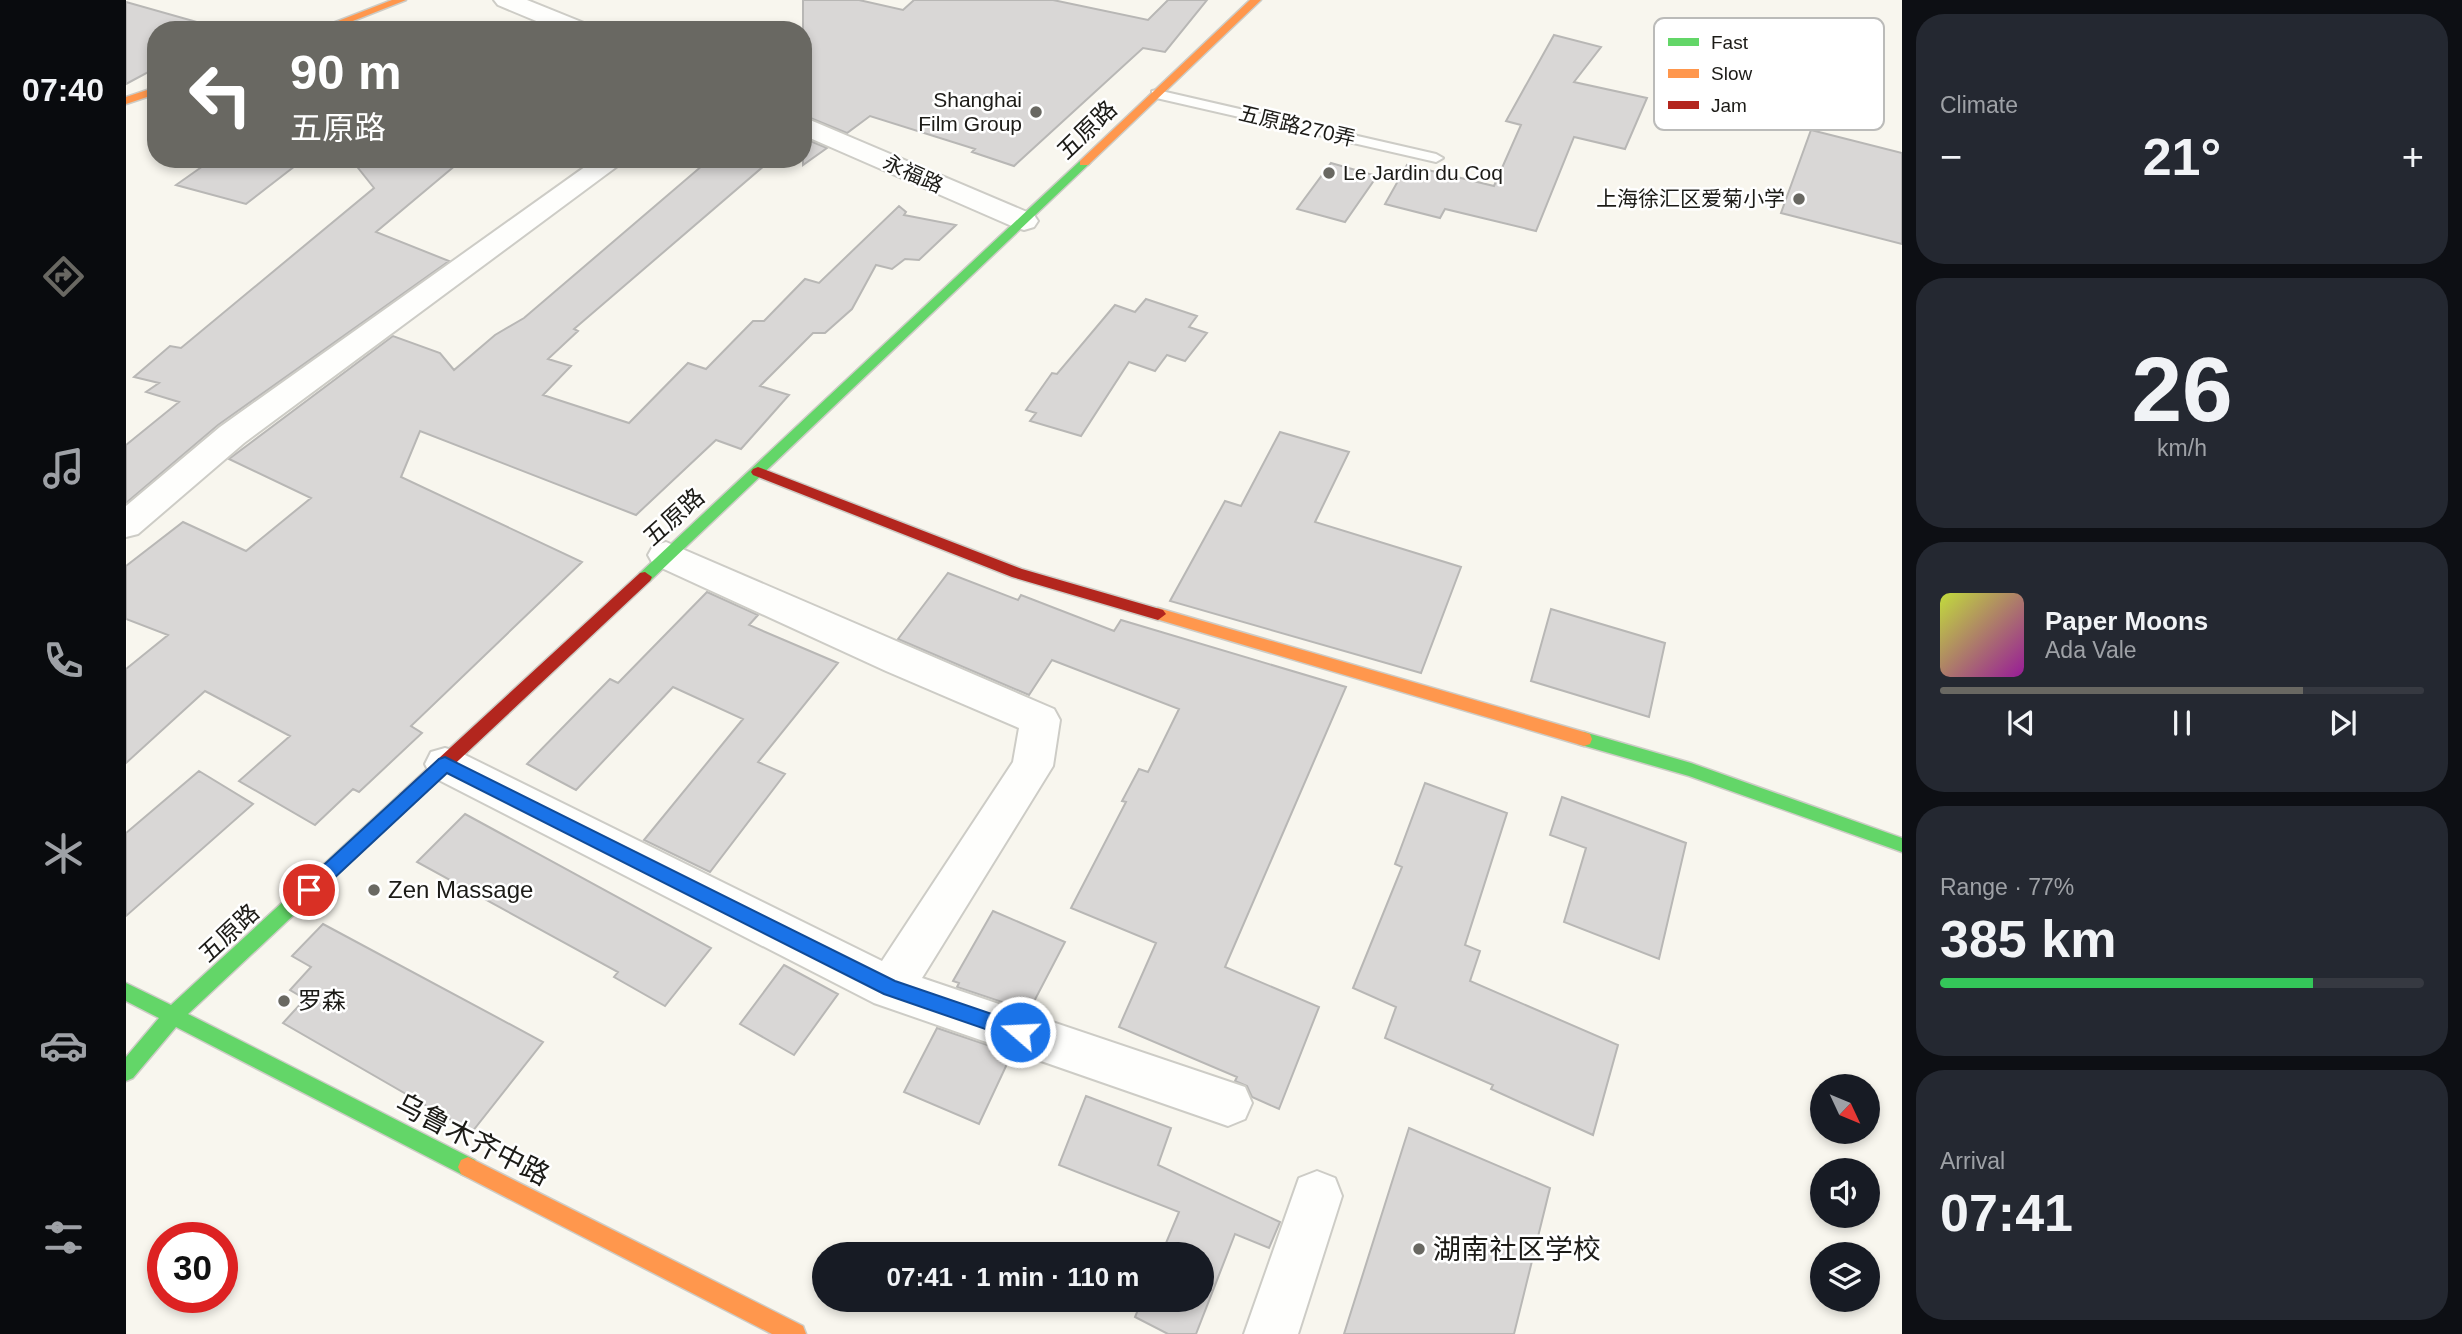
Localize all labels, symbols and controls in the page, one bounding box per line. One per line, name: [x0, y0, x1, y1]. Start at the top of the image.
legend: [1654, 18, 1884, 130]
text: Fast: [1711, 32, 1749, 53]
text: 90 m: [290, 45, 402, 99]
icon: left: [175, 49, 266, 140]
text: Slow: [1711, 63, 1752, 84]
text: 07:40: [22, 72, 104, 108]
place label: Shanghai Film Group: [918, 88, 1022, 135]
text: Climate: [1940, 92, 2018, 118]
street label: 五原路: [1051, 95, 1122, 164]
text: Jam: [1711, 95, 1747, 116]
street label: 五原路270弄: [1237, 101, 1358, 150]
marker: Shanghai Film Group: [1028, 104, 1044, 120]
text: 五原路: [290, 110, 386, 146]
text: 21°: [2143, 128, 2221, 186]
text: −: [1940, 136, 1962, 178]
text: +: [2402, 136, 2424, 178]
street label: 永福路: [880, 150, 947, 197]
place label: Le Jardin du Coq: [1343, 161, 1503, 184]
marker: Le Jardin du Coq: [1321, 165, 1337, 181]
place label: 上海徐汇区爱菊小学: [1596, 187, 1785, 210]
marker: 上海徐汇区爱菊小学: [1791, 191, 1807, 207]
icon: directions: [39, 252, 88, 301]
text: 26: [2131, 339, 2233, 440]
text: km/h: [2157, 435, 2207, 461]
icon: music: [39, 444, 88, 493]
street label: 五原路: [638, 483, 709, 551]
text: Paper Moons: [2045, 606, 2208, 636]
icon: phone: [39, 636, 88, 685]
text: Ada Vale: [2045, 637, 2137, 663]
icon: previous: [2002, 704, 2040, 742]
icon: pause: [2163, 704, 2201, 742]
icon: next: [2324, 704, 2362, 742]
icon: climate: [39, 829, 88, 878]
pin: [279, 860, 339, 920]
icon: arrive: [290, 871, 328, 909]
text: Range · 77%: [1940, 874, 2074, 900]
place label: Zen Massage: [388, 876, 533, 903]
marker: Zen Massage: [366, 882, 382, 898]
street label: 五原路: [193, 898, 264, 967]
text: 385 km: [1940, 910, 2116, 968]
place label: 罗森: [298, 987, 346, 1014]
marker: 罗森: [276, 993, 292, 1009]
position arrow: [983, 995, 1057, 1069]
icon: car: [39, 1021, 88, 1070]
north arrow: [1810, 1074, 1880, 1144]
map controls: [1810, 1074, 1880, 1312]
street label: 乌鲁木齐中路: [391, 1087, 555, 1191]
text: Arrival: [1940, 1148, 2005, 1174]
button: sound: [1810, 1158, 1880, 1228]
text: 07:41: [1940, 1184, 2073, 1242]
icon: filters: [39, 1213, 88, 1262]
speed limit sign: 30: [147, 1222, 238, 1313]
place label: 湖南社区学校: [1433, 1234, 1601, 1265]
marker: 湖南社区学校: [1411, 1241, 1427, 1257]
button: layers: [1810, 1242, 1880, 1312]
text: 07:41 · 1 min · 110 m: [887, 1262, 1139, 1292]

